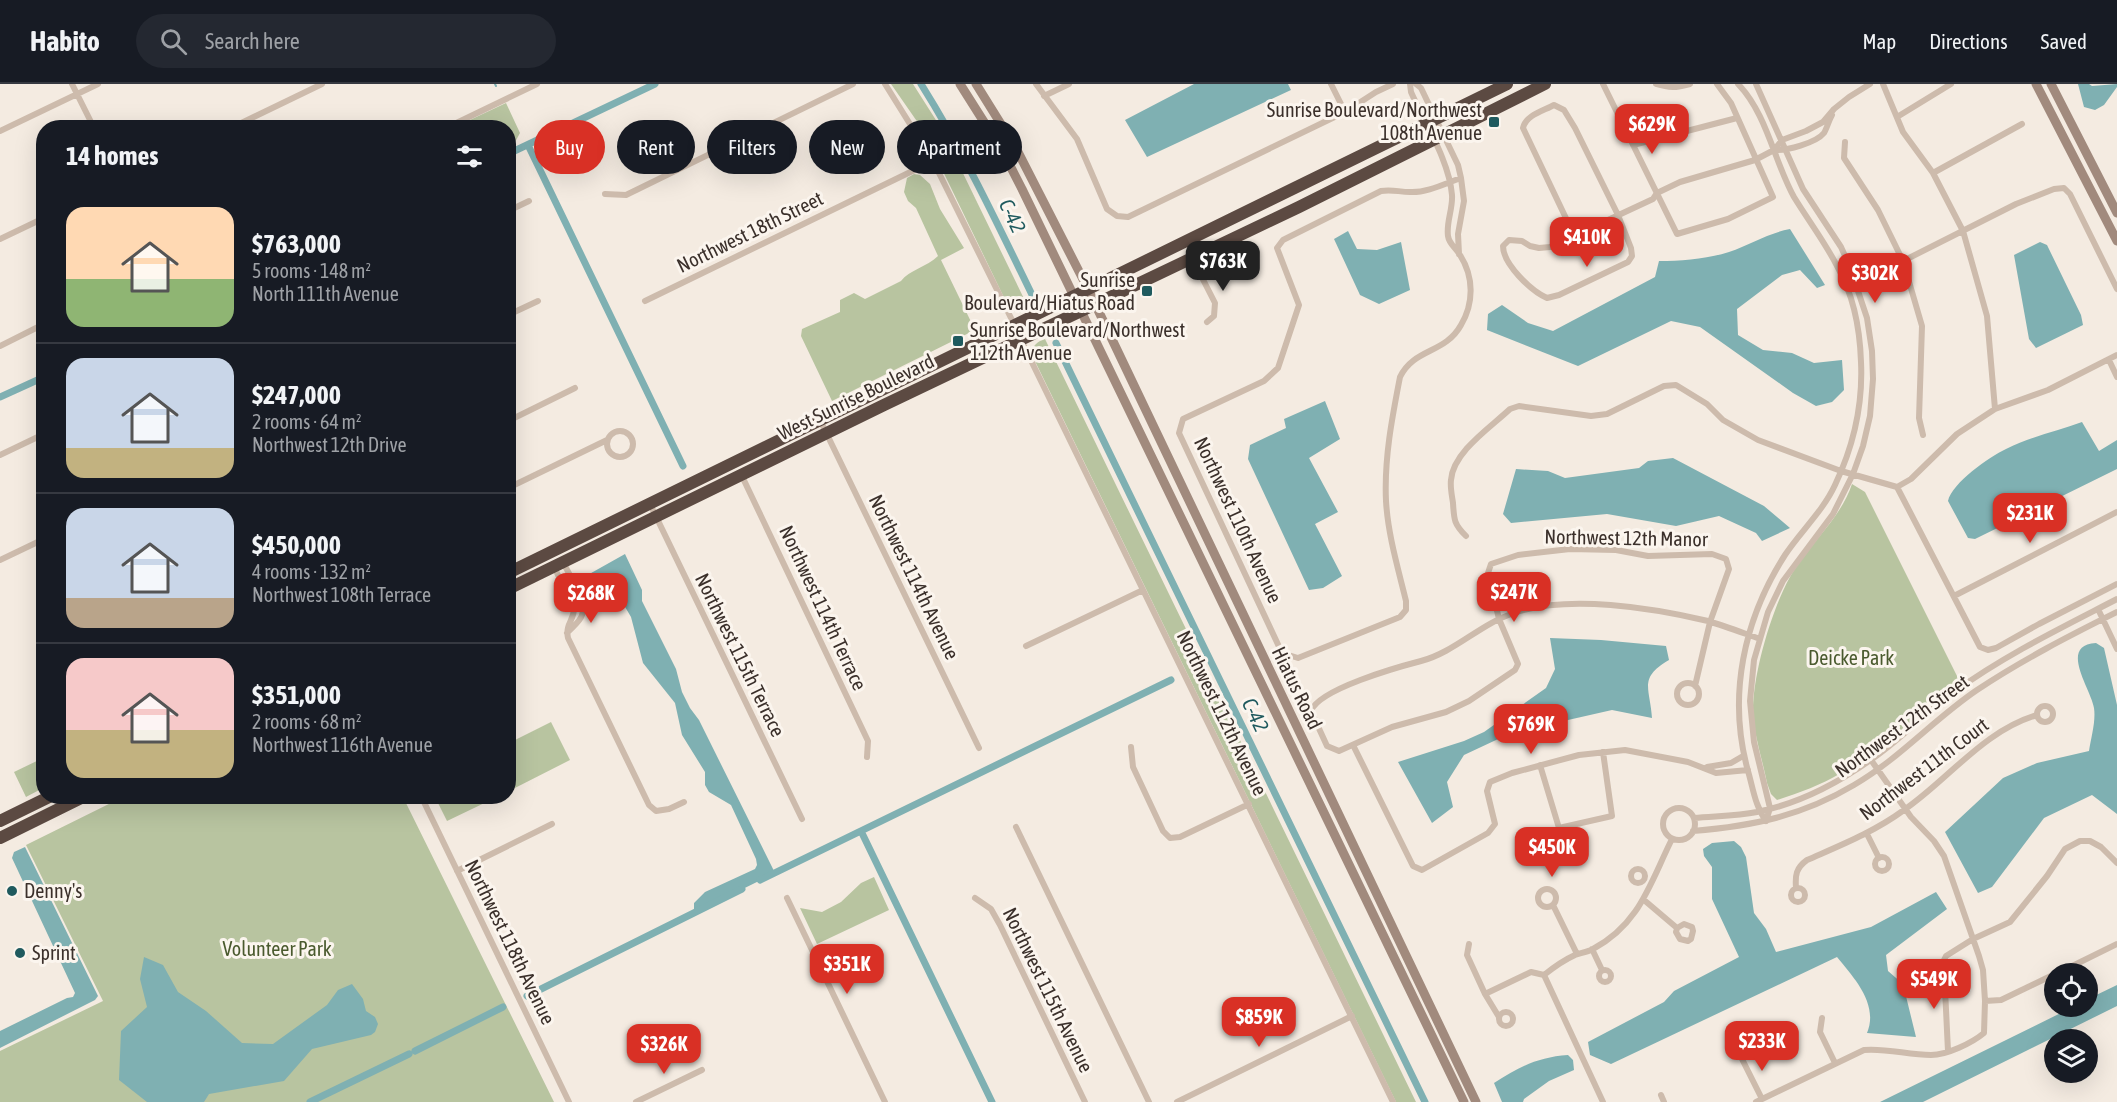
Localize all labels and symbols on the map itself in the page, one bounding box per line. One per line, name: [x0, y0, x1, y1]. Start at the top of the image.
place label: Sunrise Boulevard/Northwest 108th Avenue: [1267, 98, 1482, 144]
pin: $629K: [1610, 104, 1694, 155]
marker: Sunrise Boulevard/Northwest 108th Avenue: [1487, 115, 1501, 129]
street label: Northwest 18th Street: [673, 186, 827, 277]
water label: C-42: [995, 195, 1031, 236]
pin: $410K: [1545, 217, 1629, 268]
pin: $763K: [1181, 241, 1265, 292]
pin: $302K: [1833, 253, 1917, 304]
place label: Sunrise Boulevard/Hiatus Road: [964, 268, 1135, 314]
marker: Sunrise Boulevard/Hiatus Road: [1140, 284, 1154, 298]
place label: Sunrise Boulevard/Northwest 112th Avenue: [970, 318, 1185, 364]
marker: Sunrise Boulevard/Northwest 112th Avenue: [951, 334, 965, 348]
street label: West Sunrise Boulevard: [774, 349, 938, 444]
street label: Northwest 110th Avenue: [1190, 433, 1287, 606]
street label: Northwest 114th Avenue: [865, 491, 964, 663]
pin: $231K: [1988, 493, 2072, 544]
street label: Northwest 114th Terrace: [775, 522, 872, 694]
street label: Northwest 12th Manor: [1544, 525, 1709, 550]
street label: Northwest 115th Terrace: [691, 569, 790, 740]
pin: $247K: [1472, 572, 1556, 623]
pin: $268K: [549, 573, 633, 624]
street label: Northwest 112th Avenue: [1173, 627, 1272, 799]
street label: Hiatus Road: [1268, 643, 1327, 733]
park label: Deicke Park: [1808, 646, 1894, 669]
street label: Northwest 12th Street: [1830, 669, 1973, 782]
water label: C-42: [1238, 694, 1274, 735]
pin: $769K: [1489, 704, 1573, 755]
street label: Northwest 11th Court: [1855, 713, 1993, 825]
pin: $450K: [1510, 827, 1594, 878]
street label: Northwest 118th Avenue: [461, 856, 560, 1028]
place label: Denny's: [24, 879, 82, 902]
marker: Denny's: [5, 884, 19, 898]
street label: Northwest 115th Avenue: [999, 904, 1098, 1076]
park label: Volunteer Park: [223, 937, 332, 960]
place label: Sprint: [32, 941, 76, 964]
pin: $351K: [805, 944, 889, 995]
marker: Sprint: [13, 946, 27, 960]
pin: $549K: [1892, 959, 1976, 1010]
pin: $859K: [1217, 997, 1301, 1048]
pin: $233K: [1720, 1021, 1804, 1072]
pin: $326K: [622, 1024, 706, 1075]

